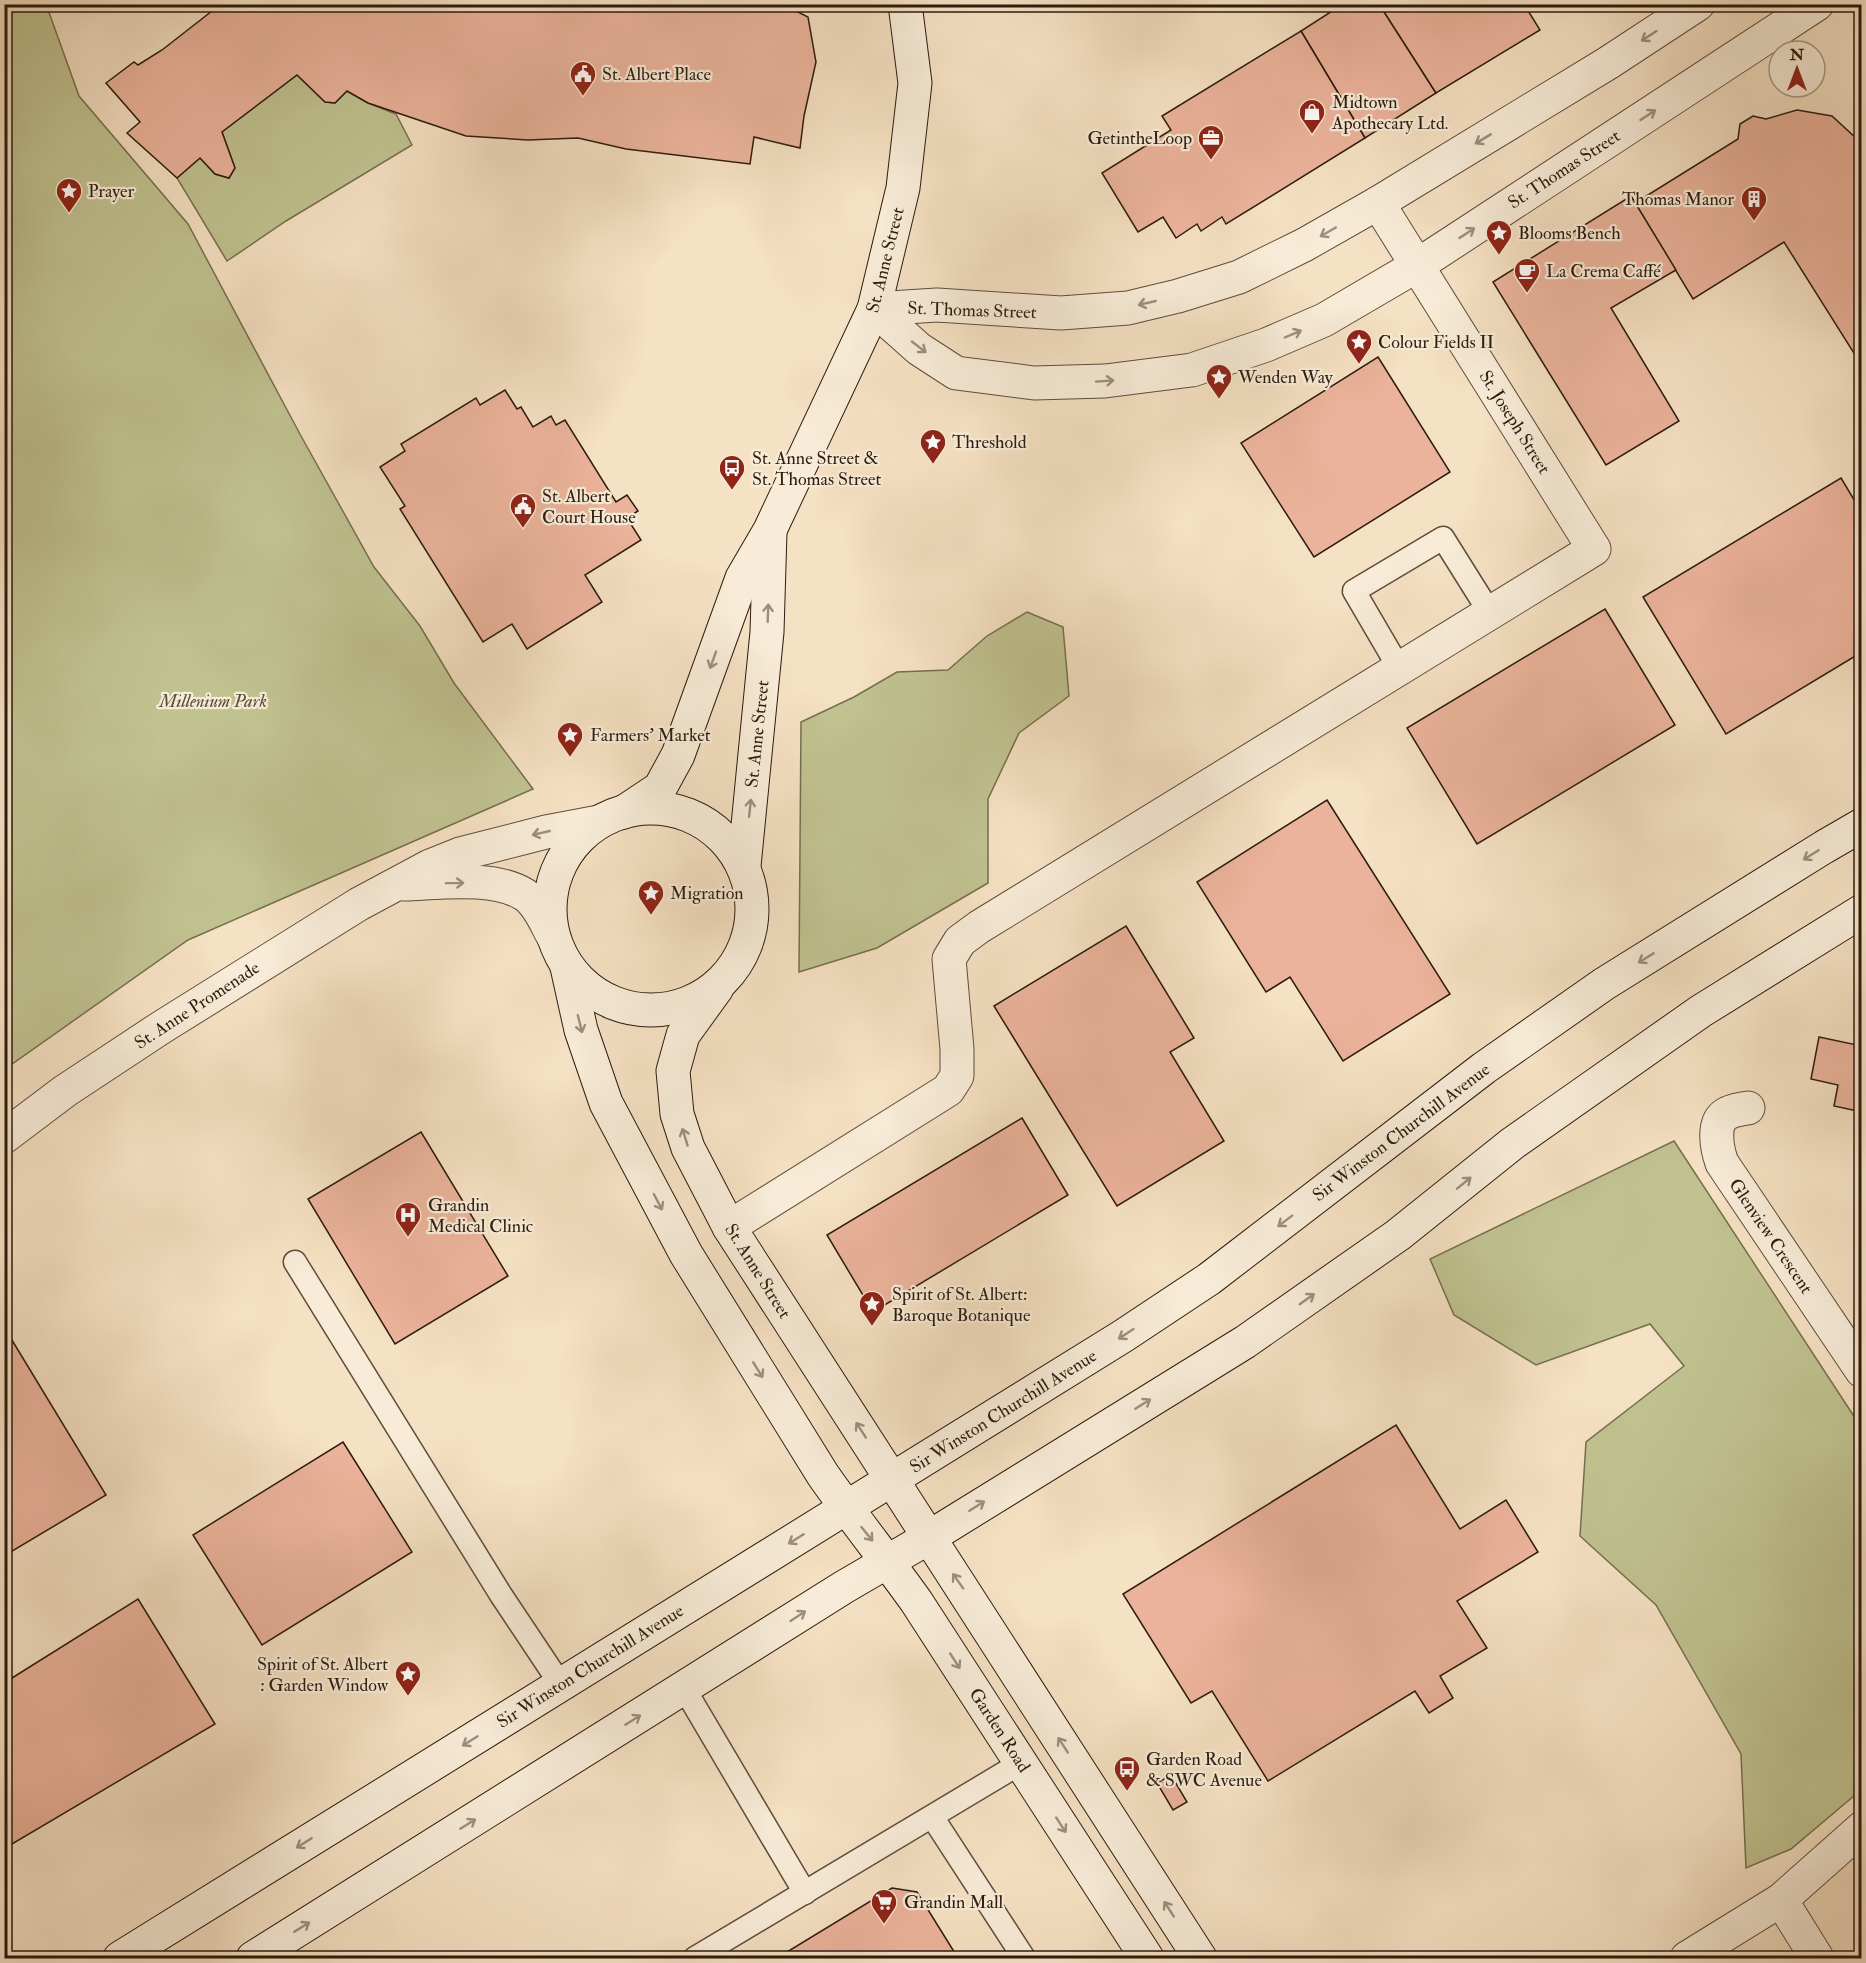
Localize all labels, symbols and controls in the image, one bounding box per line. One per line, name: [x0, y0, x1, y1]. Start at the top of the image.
one-way arrow: [1641, 31, 1658, 43]
north arrow: [1767, 39, 1827, 99]
text: N: [1789, 45, 1805, 65]
public building icon: St. Albert Place: [568, 59, 598, 97]
place label: St. Albert Place: [602, 63, 712, 86]
place label: Midtown Apothecary Ltd.: [1331, 91, 1448, 135]
shop icon: Midtown Apothecary Ltd.: [1297, 97, 1327, 135]
one-way arrow: [1639, 108, 1656, 120]
office icon: GetintheLoop: [1196, 123, 1226, 161]
street label: St. Thomas Street: [1504, 124, 1625, 214]
place label: GetintheLoop: [1087, 127, 1192, 150]
one-way arrow: [1475, 133, 1492, 145]
place icon: Prayer: [54, 176, 84, 214]
place label: Prayer: [88, 180, 135, 203]
building icon: Thomas Manor: [1739, 184, 1769, 222]
place label: Thomas Manor: [1622, 188, 1734, 211]
street label: St. Anne Street: [861, 205, 910, 315]
place icon: Blooms Bench: [1484, 218, 1514, 256]
place label: Blooms Bench: [1518, 222, 1621, 245]
one-way arrow: [1319, 227, 1337, 238]
one-way arrow: [1458, 227, 1475, 239]
cafe icon: La Crema Caffé: [1512, 256, 1542, 294]
place label: La Crema Caffé: [1546, 260, 1661, 283]
street label: St. Thomas Street: [907, 297, 1037, 324]
one-way arrow: [1138, 298, 1157, 310]
one-way arrow: [1284, 327, 1302, 339]
place icon: Colour Fields II: [1344, 327, 1374, 365]
place label: Colour Fields II: [1378, 331, 1494, 354]
one-way arrow: [911, 341, 927, 354]
place icon: Wenden Way: [1204, 362, 1234, 400]
place label: Wenden Way: [1237, 366, 1334, 389]
street label: St. Joseph Street: [1474, 366, 1556, 479]
one-way arrow: [1095, 375, 1115, 386]
place icon: Threshold: [918, 427, 948, 465]
place label: Threshold: [952, 431, 1027, 454]
place label: St. Anne Street & St. Thomas Street: [752, 447, 881, 491]
bus stop icon: St. Anne Street & St. Thomas Street: [717, 453, 747, 491]
place label: St. Albert Court House: [542, 485, 636, 529]
public building icon: St. Albert Court House: [508, 491, 538, 529]
one-way arrow: [762, 604, 773, 624]
one-way arrow: [707, 650, 718, 669]
street label: St. Anne Street: [740, 679, 775, 789]
park label: Millenium Park: [158, 690, 267, 713]
place icon: Farmers' Market: [555, 720, 585, 758]
place label: Farmers' Market: [590, 724, 711, 747]
one-way arrow: [745, 798, 756, 818]
one-way arrow: [532, 828, 551, 840]
one-way arrow: [1803, 849, 1820, 861]
one-way arrow: [444, 877, 464, 888]
place icon: Migration: [636, 878, 666, 916]
place label: Migration: [670, 882, 744, 905]
one-way arrow: [1638, 953, 1655, 965]
street label: St. Anne Promenade: [130, 956, 265, 1054]
one-way arrow: [575, 1015, 587, 1034]
street label: Sir Winston Churchill Avenue: [1308, 1058, 1495, 1207]
one-way arrow: [678, 1128, 689, 1147]
street label: Glenview Crescent: [1724, 1174, 1818, 1298]
one-way arrow: [1455, 1176, 1471, 1189]
one-way arrow: [653, 1193, 664, 1211]
place label: Grandin Medical Clinic: [428, 1194, 533, 1238]
hospital icon: Grandin Medical Clinic: [393, 1200, 423, 1238]
one-way arrow: [1277, 1215, 1293, 1228]
street label: St. Anne Street: [719, 1219, 796, 1323]
place label: Spirit of St. Albert: Baroque Botanique: [892, 1283, 1031, 1327]
place icon: Spirit of St. Albert: Baroque Botanique: [857, 1289, 887, 1327]
one-way arrow: [1299, 1292, 1315, 1305]
one-way arrow: [1118, 1329, 1135, 1341]
street label: Sir Winston Churchill Avenue: [905, 1344, 1101, 1479]
one-way arrow: [752, 1361, 764, 1378]
one-way arrow: [1134, 1398, 1151, 1410]
one-way arrow: [855, 1422, 867, 1439]
one-way arrow: [968, 1500, 985, 1512]
one-way arrow: [860, 1526, 873, 1542]
one-way arrow: [788, 1533, 805, 1545]
one-way arrow: [952, 1574, 964, 1590]
street label: Sir Winston Churchill Avenue: [492, 1599, 688, 1734]
one-way arrow: [789, 1610, 806, 1622]
place label: Spirit of St. Albert : Garden Window: [257, 1653, 389, 1697]
one-way arrow: [949, 1653, 961, 1669]
place icon: Spirit of St. Albert : Garden Window: [393, 1659, 423, 1697]
street label: Garden Road: [964, 1684, 1035, 1777]
one-way arrow: [624, 1714, 641, 1726]
one-way arrow: [462, 1736, 479, 1748]
one-way arrow: [1057, 1737, 1069, 1754]
place label: Garden Road & SWC Avenue: [1146, 1748, 1262, 1792]
bus stop icon: Garden Road & SWC Avenue: [1112, 1754, 1142, 1792]
one-way arrow: [1056, 1816, 1068, 1833]
one-way arrow: [459, 1818, 476, 1830]
one-way arrow: [296, 1838, 313, 1850]
supermarket icon: Grandin Mall: [869, 1887, 899, 1925]
place label: Grandin Mall: [904, 1891, 1004, 1914]
one-way arrow: [1162, 1901, 1174, 1918]
one-way arrow: [294, 1921, 311, 1934]

